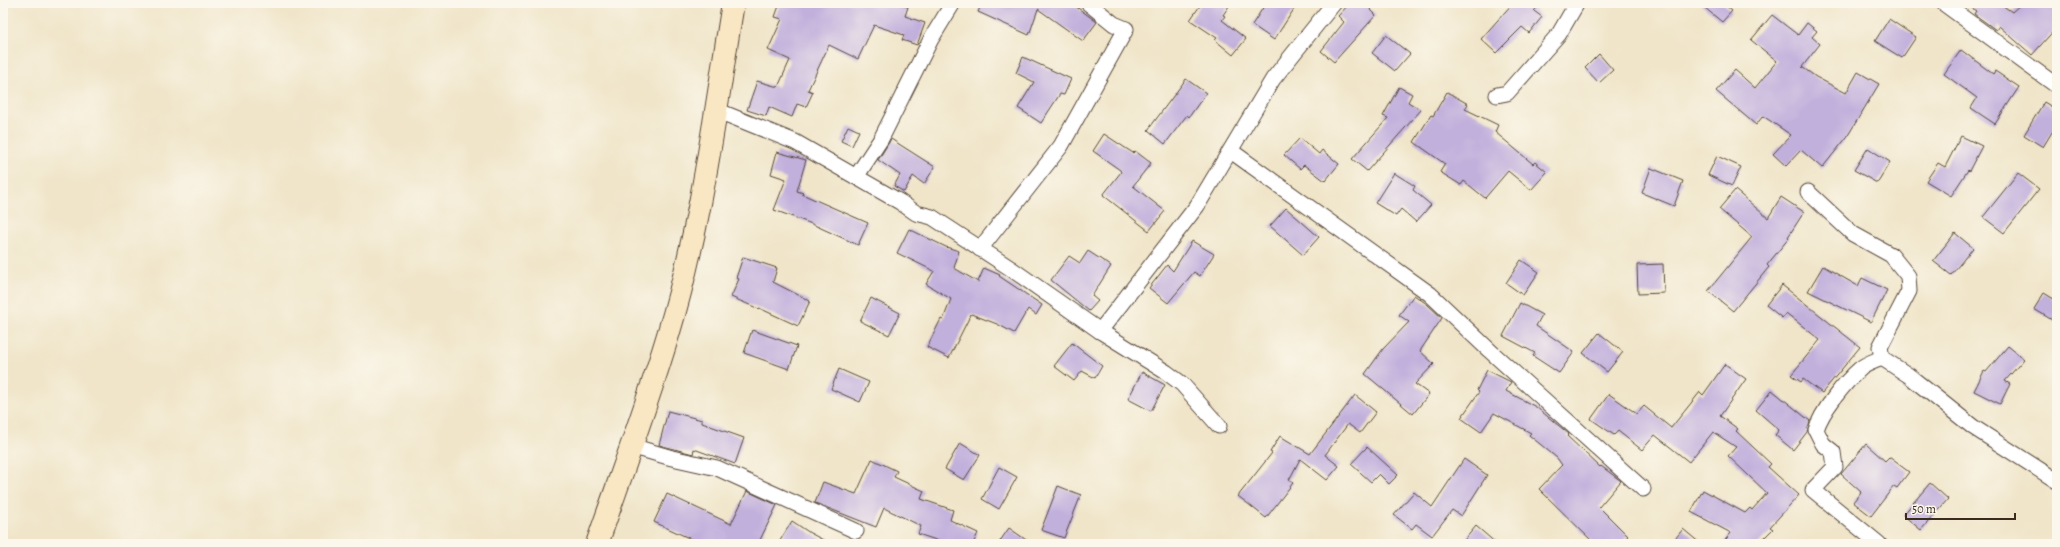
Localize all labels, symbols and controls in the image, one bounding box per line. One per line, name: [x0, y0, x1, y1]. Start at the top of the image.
scale bar: [1906, 495, 2015, 521]
text: 50 m: [1912, 501, 1936, 517]

